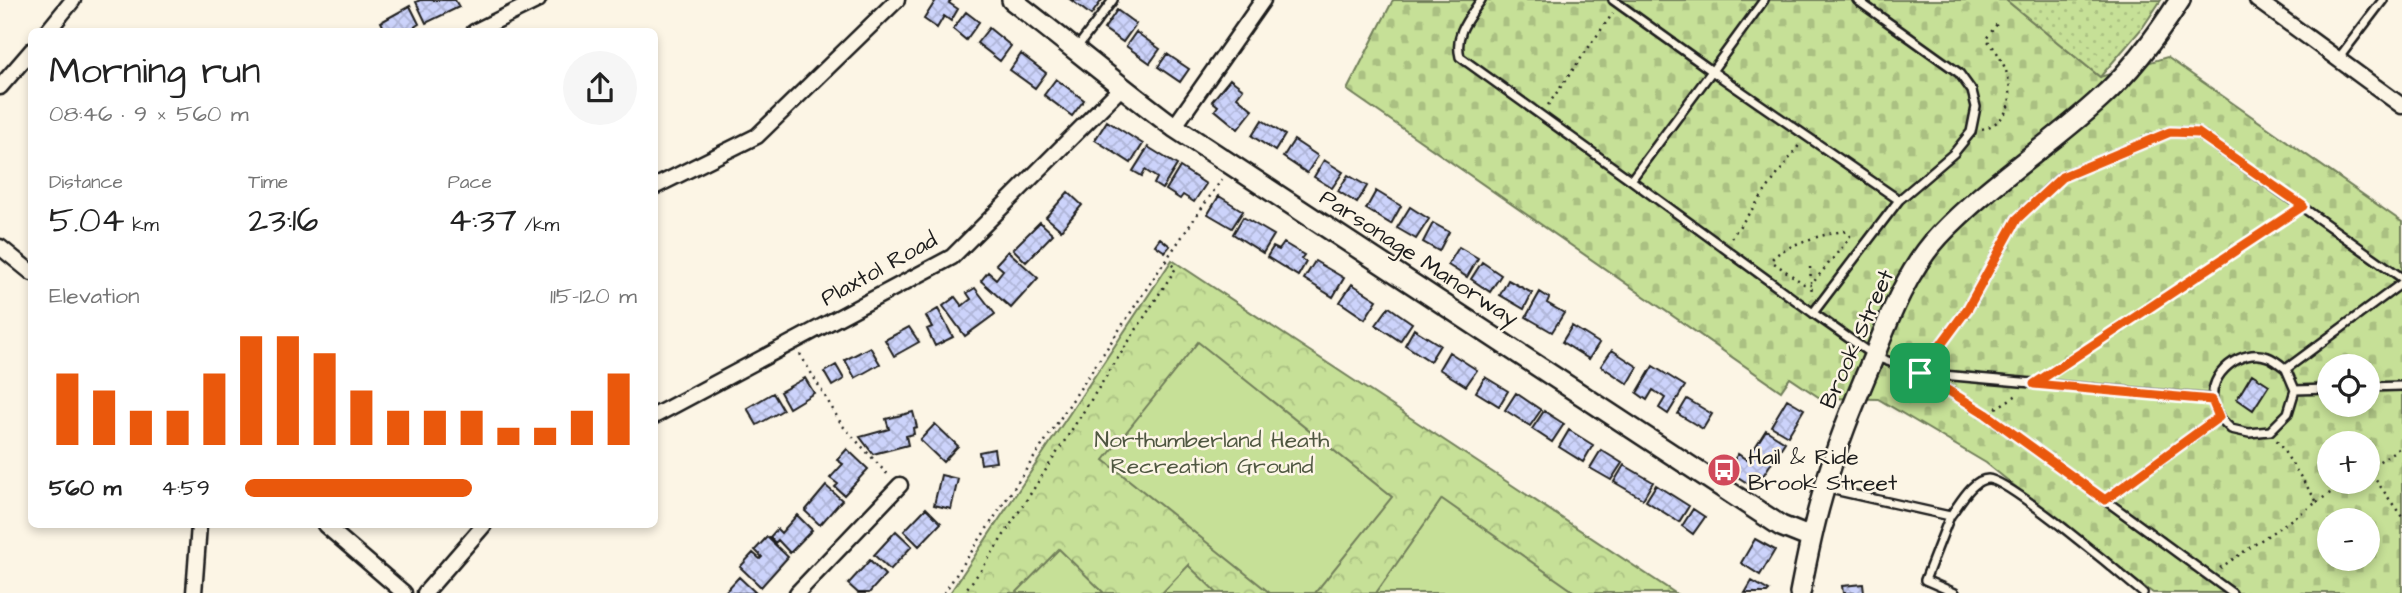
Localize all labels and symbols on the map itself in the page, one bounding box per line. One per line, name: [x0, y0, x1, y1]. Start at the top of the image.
street label: Parsonage Manorway: [1313, 182, 1525, 335]
street label: Plaxtol Road: [815, 224, 943, 314]
street label: Brook Street: [1812, 264, 1902, 414]
pin: [1890, 343, 1950, 403]
park label: Northumberland Heath Recreation Ground: [1095, 424, 1330, 482]
place label: Hail & Ride Brook Street: [1748, 441, 1898, 499]
bus stop icon: Hail & Ride Brook Street: [1705, 451, 1743, 489]

